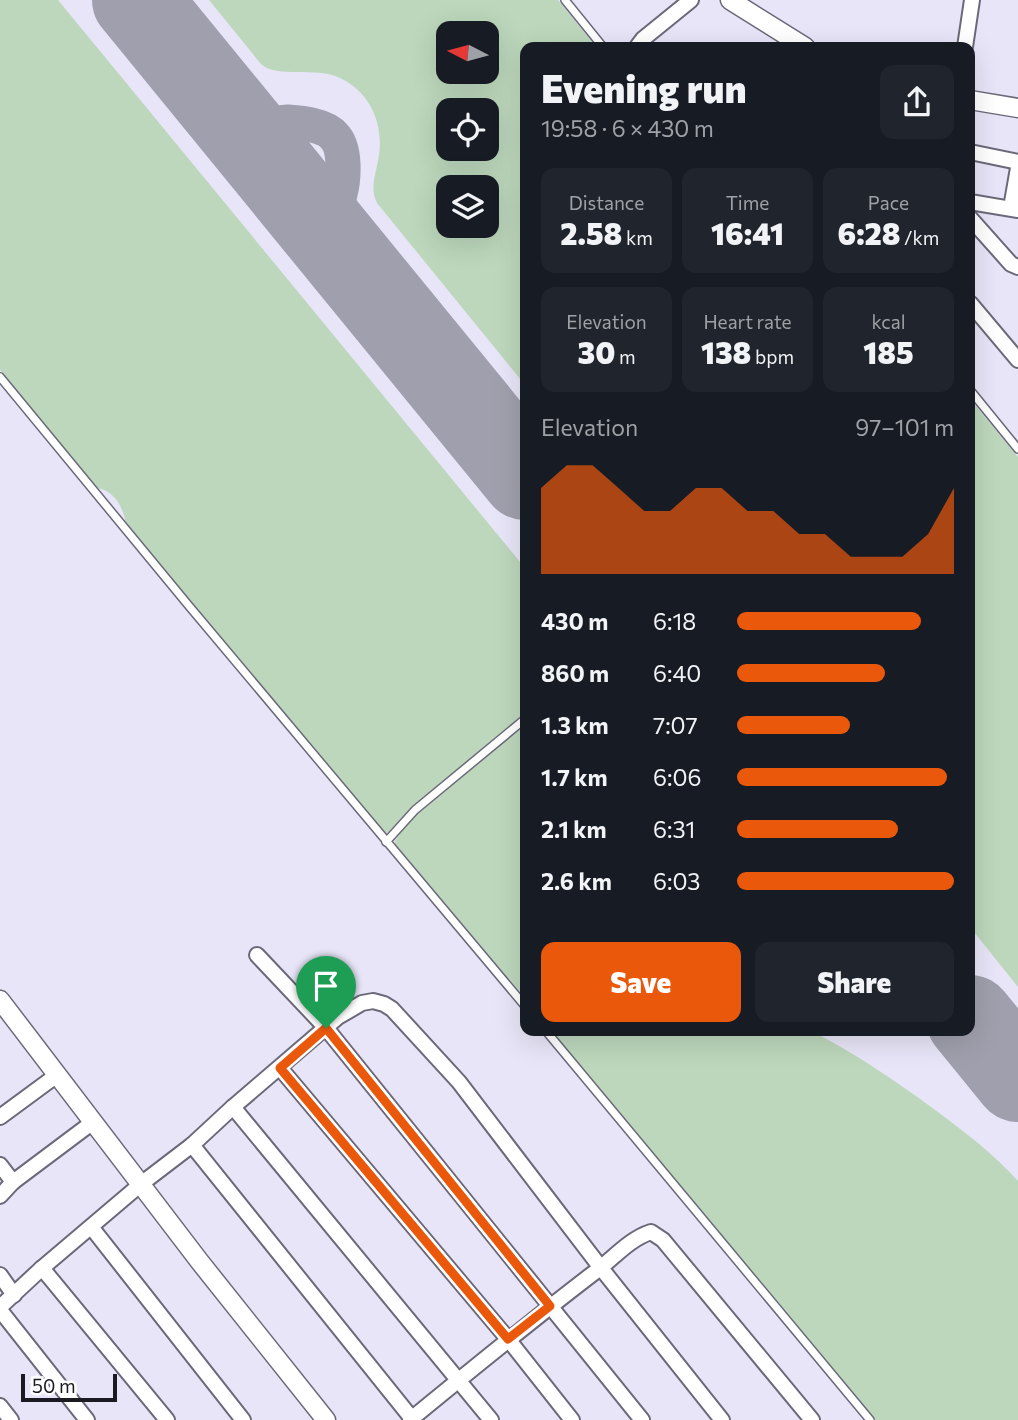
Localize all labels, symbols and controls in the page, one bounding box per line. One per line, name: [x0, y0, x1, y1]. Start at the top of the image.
north arrow: [436, 21, 499, 84]
map controls: [436, 21, 499, 238]
text: Evening run: [541, 64, 747, 111]
button: share: [880, 65, 954, 139]
button: locate: [436, 98, 499, 161]
text: 19:58 · 6 × 430 m: [541, 114, 714, 142]
button: layers: [436, 175, 499, 238]
text: Distance: [569, 191, 644, 214]
text: Time: [726, 191, 769, 214]
text: Pace: [868, 191, 909, 214]
text: 2.58: [560, 214, 622, 251]
text: 16:41: [711, 214, 784, 251]
text: 6:28: [838, 214, 900, 251]
text: km: [622, 226, 653, 249]
text: /km: [900, 226, 939, 249]
text: Elevation: [566, 310, 647, 333]
text: Heart rate: [703, 310, 792, 333]
text: kcal: [871, 310, 906, 333]
text: 30: [577, 333, 615, 370]
text: 138: [701, 333, 751, 370]
text: 185: [863, 333, 914, 370]
text: m: [615, 345, 636, 368]
text: bpm: [751, 345, 794, 368]
text: Elevation: [541, 413, 638, 441]
text: 97–101 m: [855, 413, 954, 441]
text: 430 m: [541, 607, 608, 635]
text: 6:18: [653, 607, 696, 635]
text: 860 m: [541, 659, 609, 687]
text: 6:40: [653, 659, 701, 687]
text: 1.3 km: [541, 711, 609, 739]
text: 7:07: [653, 711, 698, 739]
text: 1.7 km: [541, 763, 608, 791]
text: 6:06: [653, 763, 701, 791]
text: 2.1 km: [541, 815, 607, 843]
text: 6:31: [653, 815, 695, 843]
text: 2.6 km: [541, 867, 612, 895]
text: 6:03: [653, 867, 700, 895]
button: Save: [541, 942, 741, 1022]
button: Share: [755, 942, 954, 1022]
pin: [296, 956, 356, 1028]
icon: arrive: [307, 967, 345, 1005]
scale bar: [21, 1371, 117, 1403]
text: 50 m: [32, 1374, 76, 1397]

